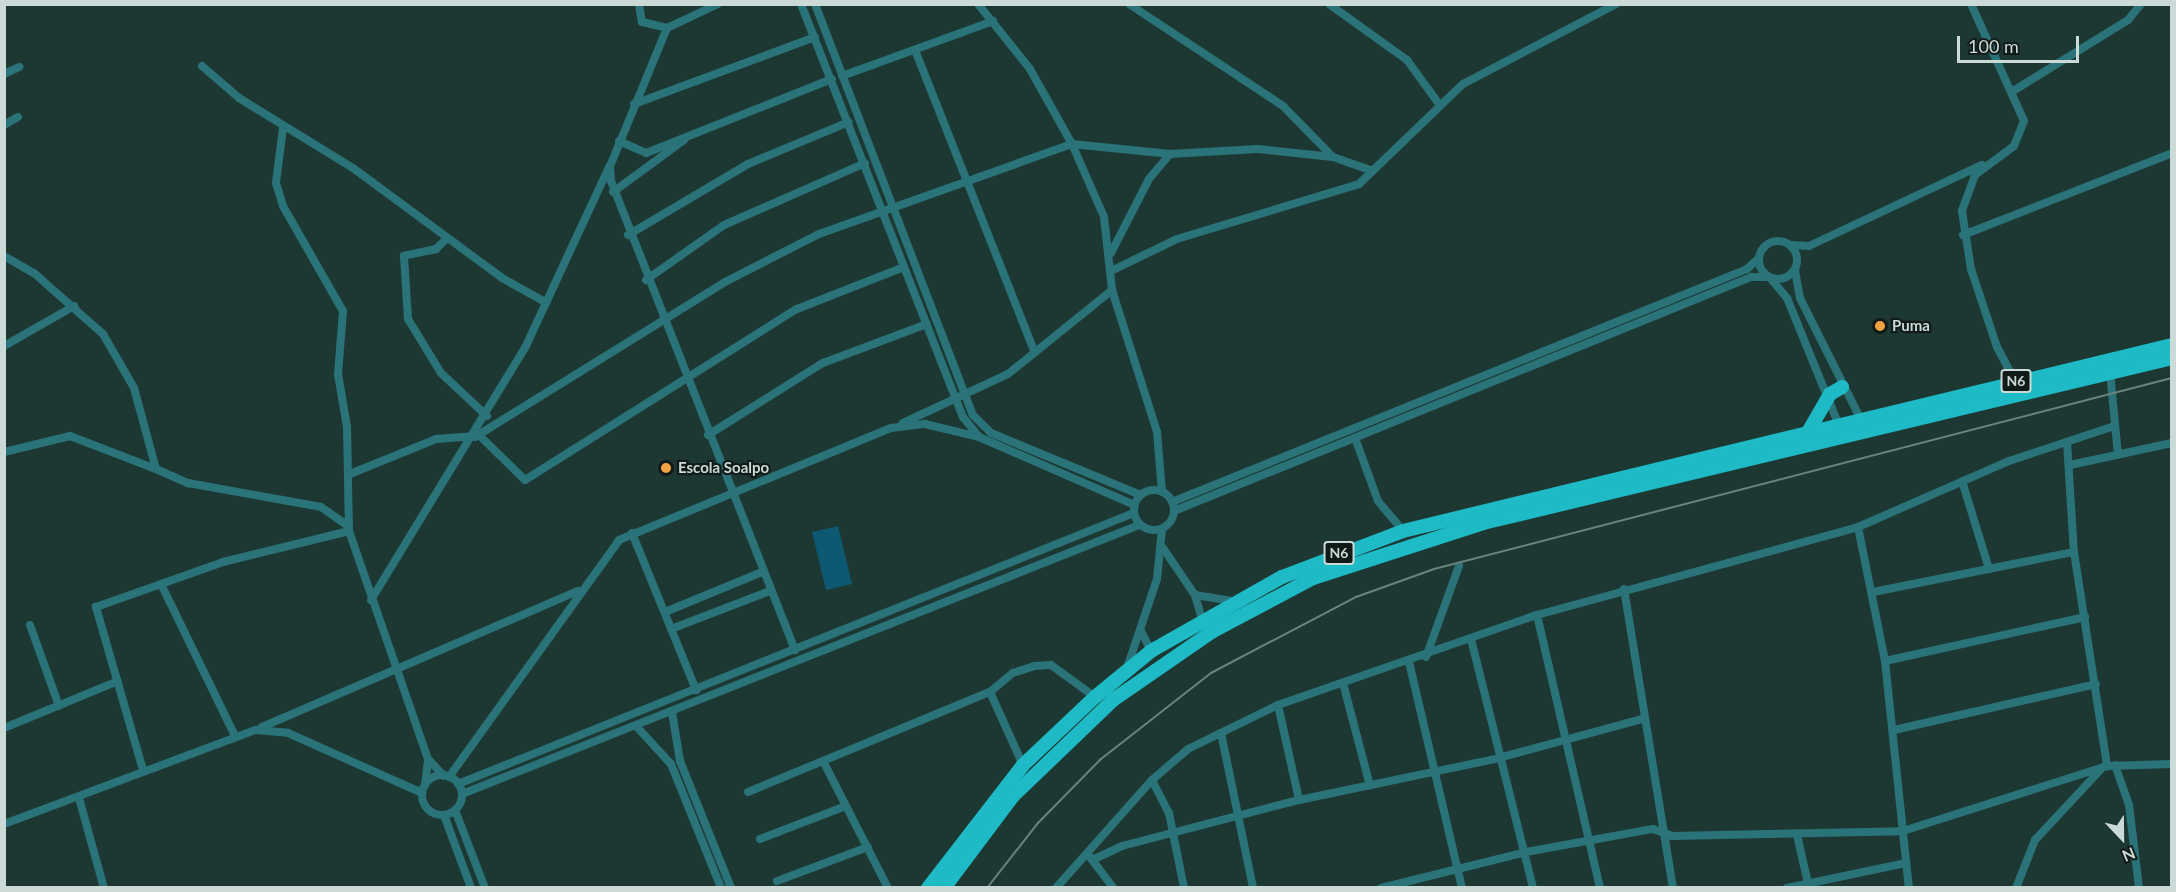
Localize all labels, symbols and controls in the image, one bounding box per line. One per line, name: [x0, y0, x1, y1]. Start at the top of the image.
scale bar: [1960, 24, 2082, 62]
text: 100 m: [1968, 35, 2019, 57]
place label: Puma: [1892, 317, 1930, 335]
marker: Puma: [1873, 319, 1887, 333]
road number: N6: [2000, 370, 2032, 392]
place label: Escola Soalpo: [678, 459, 769, 477]
marker: Escola Soalpo: [659, 461, 673, 475]
road number: N6: [1322, 542, 1356, 564]
north arrow: [2092, 808, 2152, 868]
text: N: [2120, 844, 2138, 866]

